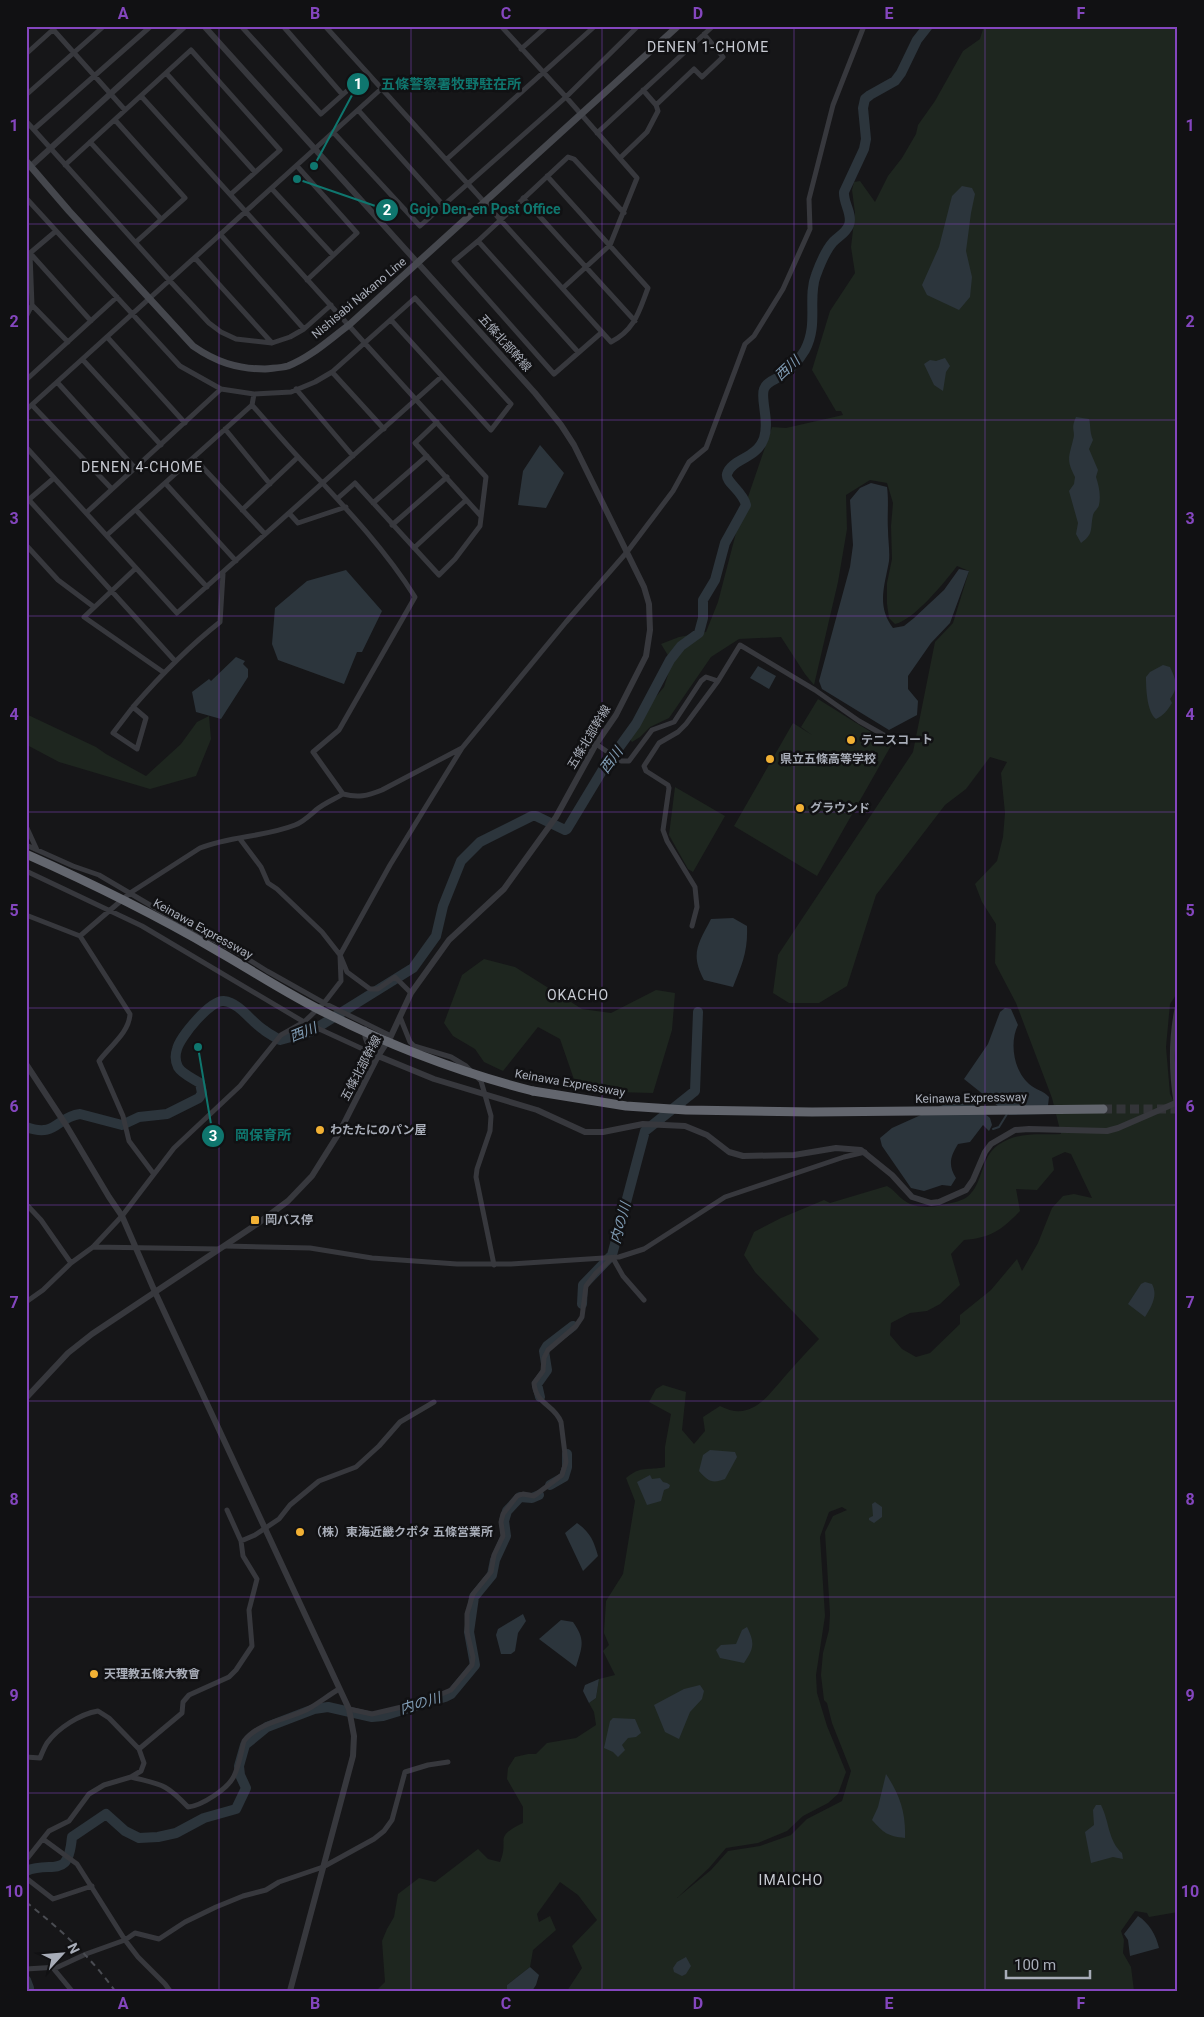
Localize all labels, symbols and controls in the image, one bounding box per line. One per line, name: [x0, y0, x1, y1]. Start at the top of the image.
text: A: [118, 4, 129, 23]
text: B: [310, 4, 320, 23]
text: C: [501, 4, 511, 23]
text: D: [693, 4, 703, 23]
text: E: [885, 4, 894, 23]
text: F: [1077, 4, 1086, 23]
district label: DENEN 1-CHOME: [647, 39, 769, 55]
callout: 五條警察署牧野駐在所: [346, 70, 531, 99]
text: 1: [354, 75, 362, 93]
text: 五條警察署牧野駐在所: [381, 76, 521, 92]
text: 1: [9, 116, 19, 135]
text: 1: [1185, 116, 1195, 135]
callout: Gojo Den-en Post Office: [374, 195, 570, 224]
text: 2: [383, 201, 392, 219]
text: Gojo Den-en Post Office: [409, 201, 561, 217]
street label: Nishisabi Nakano Line: [309, 254, 409, 342]
text: 2: [9, 312, 19, 331]
street label: 五條北部幹線: [476, 312, 534, 374]
text: 2: [1185, 312, 1195, 331]
water label: 西川: [771, 351, 804, 383]
district label: DENEN 4-CHOME: [81, 459, 203, 475]
text: 3: [9, 509, 19, 528]
text: 3: [1185, 509, 1195, 528]
street label: 五條北部幹線: [564, 703, 614, 771]
text: 4: [9, 705, 19, 724]
text: 4: [1185, 705, 1195, 724]
place label: テニスコート: [861, 733, 933, 747]
marker: テニスコート: [845, 734, 857, 746]
water label: 西川: [596, 742, 627, 776]
place label: 県立五條高等学校: [780, 752, 876, 766]
marker: 県立五條高等学校: [764, 753, 776, 765]
place label: グラウンド: [810, 801, 870, 815]
marker: グラウンド: [794, 802, 806, 814]
street label: Keinawa Expressway: [151, 896, 256, 962]
text: 5: [9, 901, 19, 920]
text: 5: [1185, 901, 1195, 920]
district label: OKACHO: [547, 987, 609, 1003]
water label: 西川: [287, 1019, 321, 1045]
street label: 五條北部幹線: [338, 1033, 384, 1103]
street label: Keinawa Expressway: [514, 1066, 627, 1100]
street label: Keinawa Expressway: [915, 1090, 1027, 1106]
text: 6: [9, 1097, 19, 1116]
text: 6: [1185, 1097, 1195, 1116]
callout: 岡保育所: [200, 1121, 301, 1150]
place label: わたたにのパン屋: [330, 1123, 427, 1137]
marker: わたたにのパン屋: [314, 1124, 326, 1136]
text: 3: [209, 1127, 217, 1145]
text: 岡保育所: [235, 1127, 291, 1143]
water label: 内の川: [607, 1199, 634, 1245]
place label: 岡バス停: [265, 1213, 313, 1227]
marker: 岡バス停: [249, 1214, 261, 1226]
text: 7: [9, 1293, 19, 1312]
text: 7: [1185, 1293, 1195, 1312]
text: 8: [9, 1490, 19, 1509]
text: 8: [1185, 1490, 1195, 1509]
place label: （株）東海近畿クボタ 五條営業所: [310, 1525, 493, 1539]
marker: （株）東海近畿クボタ 五條営業所: [294, 1526, 306, 1538]
place label: 天理教五條大教會: [104, 1667, 200, 1681]
marker: 天理教五條大教會: [88, 1668, 100, 1680]
text: 9: [9, 1686, 19, 1705]
text: 9: [1185, 1686, 1195, 1705]
water label: 内の川: [398, 1689, 444, 1717]
district label: IMAICHO: [759, 1872, 823, 1888]
text: 10: [5, 1882, 23, 1901]
text: 10: [1181, 1882, 1199, 1901]
north arrow: [38, 1930, 88, 1980]
text: N: [64, 1940, 83, 1956]
scale bar: [1006, 1947, 1090, 1979]
text: 100 m: [1014, 1956, 1056, 1974]
text: A: [118, 1994, 129, 2013]
text: B: [310, 1994, 320, 2013]
text: C: [501, 1994, 511, 2013]
text: D: [693, 1994, 703, 2013]
text: E: [885, 1994, 894, 2013]
text: F: [1077, 1994, 1086, 2013]

